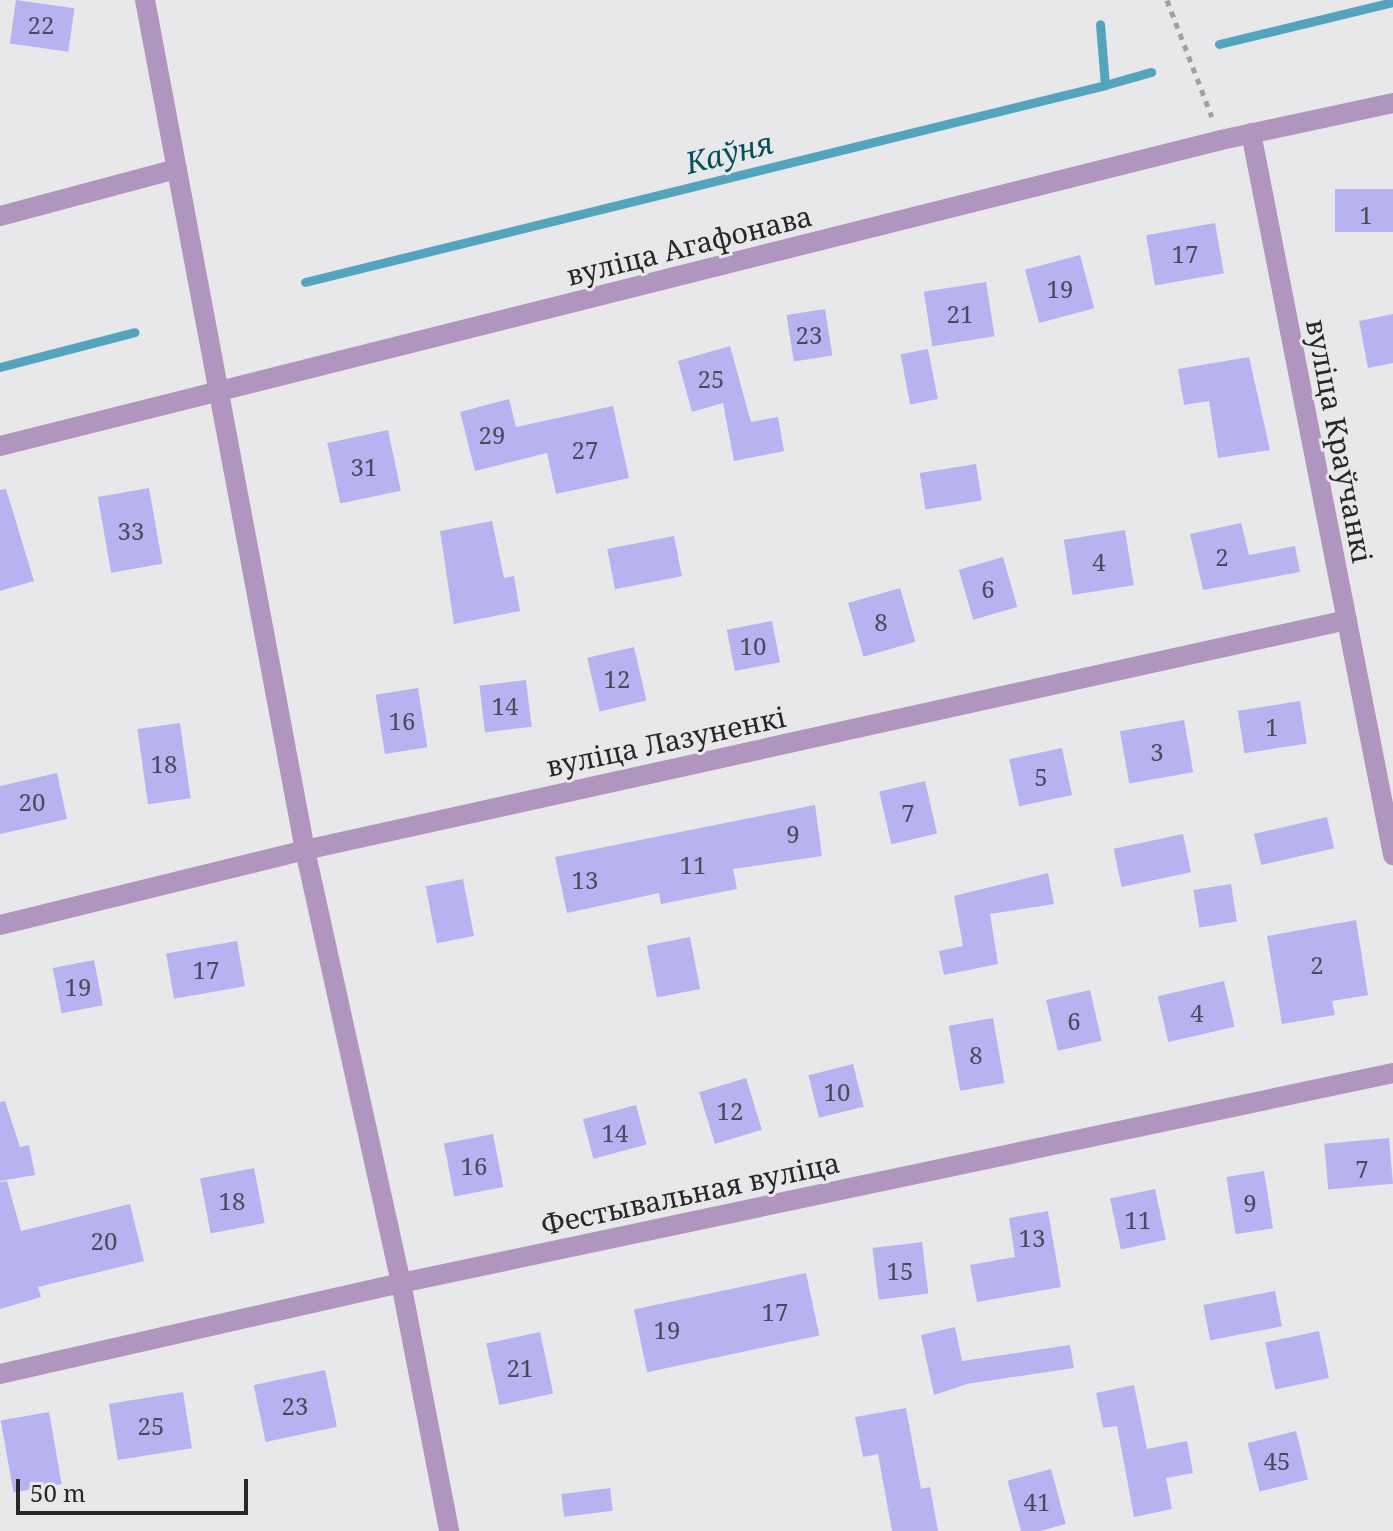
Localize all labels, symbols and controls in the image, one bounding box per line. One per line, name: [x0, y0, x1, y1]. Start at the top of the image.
house number: 22: [28, 11, 54, 39]
water label: Каўня: [682, 125, 776, 181]
street label: вуліца Агафонава: [563, 198, 815, 292]
house number: 1: [1359, 201, 1373, 229]
house number: 17: [1172, 240, 1198, 268]
house number: 19: [1047, 275, 1073, 303]
house number: 21: [947, 300, 973, 328]
street label: вуліца Краўчанкі: [1300, 316, 1380, 566]
house number: 23: [796, 321, 822, 349]
house number: 25: [698, 365, 724, 393]
house number: 29: [479, 421, 505, 449]
house number: 27: [572, 436, 598, 464]
house number: 31: [351, 453, 377, 481]
house number: 33: [118, 517, 144, 545]
house number: 2: [1215, 543, 1229, 571]
house number: 4: [1092, 548, 1106, 576]
house number: 6: [981, 575, 995, 603]
house number: 8: [874, 608, 888, 636]
house number: 10: [740, 632, 766, 660]
house number: 12: [604, 665, 630, 693]
house number: 14: [492, 692, 518, 720]
street label: вуліца Лазуненкі: [543, 699, 789, 783]
house number: 16: [389, 707, 415, 735]
house number: 1: [1265, 713, 1279, 741]
house number: 3: [1150, 738, 1164, 766]
house number: 18: [151, 750, 177, 778]
house number: 5: [1034, 763, 1048, 791]
house number: 20: [19, 788, 45, 816]
house number: 7: [901, 799, 915, 827]
house number: 9: [786, 820, 800, 848]
house number: 11: [680, 851, 706, 879]
house number: 13: [572, 866, 598, 894]
house number: 2: [1310, 951, 1324, 979]
house number: 17: [193, 956, 219, 984]
house number: 19: [65, 973, 91, 1001]
house number: 4: [1190, 999, 1204, 1027]
house number: 6: [1067, 1007, 1081, 1035]
house number: 8: [969, 1041, 983, 1069]
house number: 10: [824, 1078, 850, 1106]
house number: 12: [717, 1097, 743, 1125]
house number: 14: [602, 1119, 628, 1147]
street label: Фестывальная вуліца: [537, 1145, 843, 1241]
house number: 16: [461, 1152, 487, 1180]
house number: 7: [1355, 1155, 1369, 1183]
house number: 18: [219, 1187, 245, 1215]
house number: 9: [1243, 1189, 1257, 1217]
house number: 11: [1125, 1206, 1151, 1234]
house number: 13: [1019, 1224, 1045, 1252]
house number: 20: [91, 1227, 117, 1255]
house number: 15: [887, 1257, 913, 1285]
house number: 17: [762, 1298, 788, 1326]
house number: 19: [654, 1316, 680, 1344]
house number: 21: [507, 1354, 533, 1382]
house number: 23: [282, 1392, 308, 1420]
house number: 25: [138, 1412, 164, 1440]
house number: 45: [1264, 1447, 1290, 1475]
scale bar: [20, 1463, 252, 1513]
text: 50 m: [30, 1476, 86, 1509]
house number: 41: [1024, 1488, 1050, 1516]

